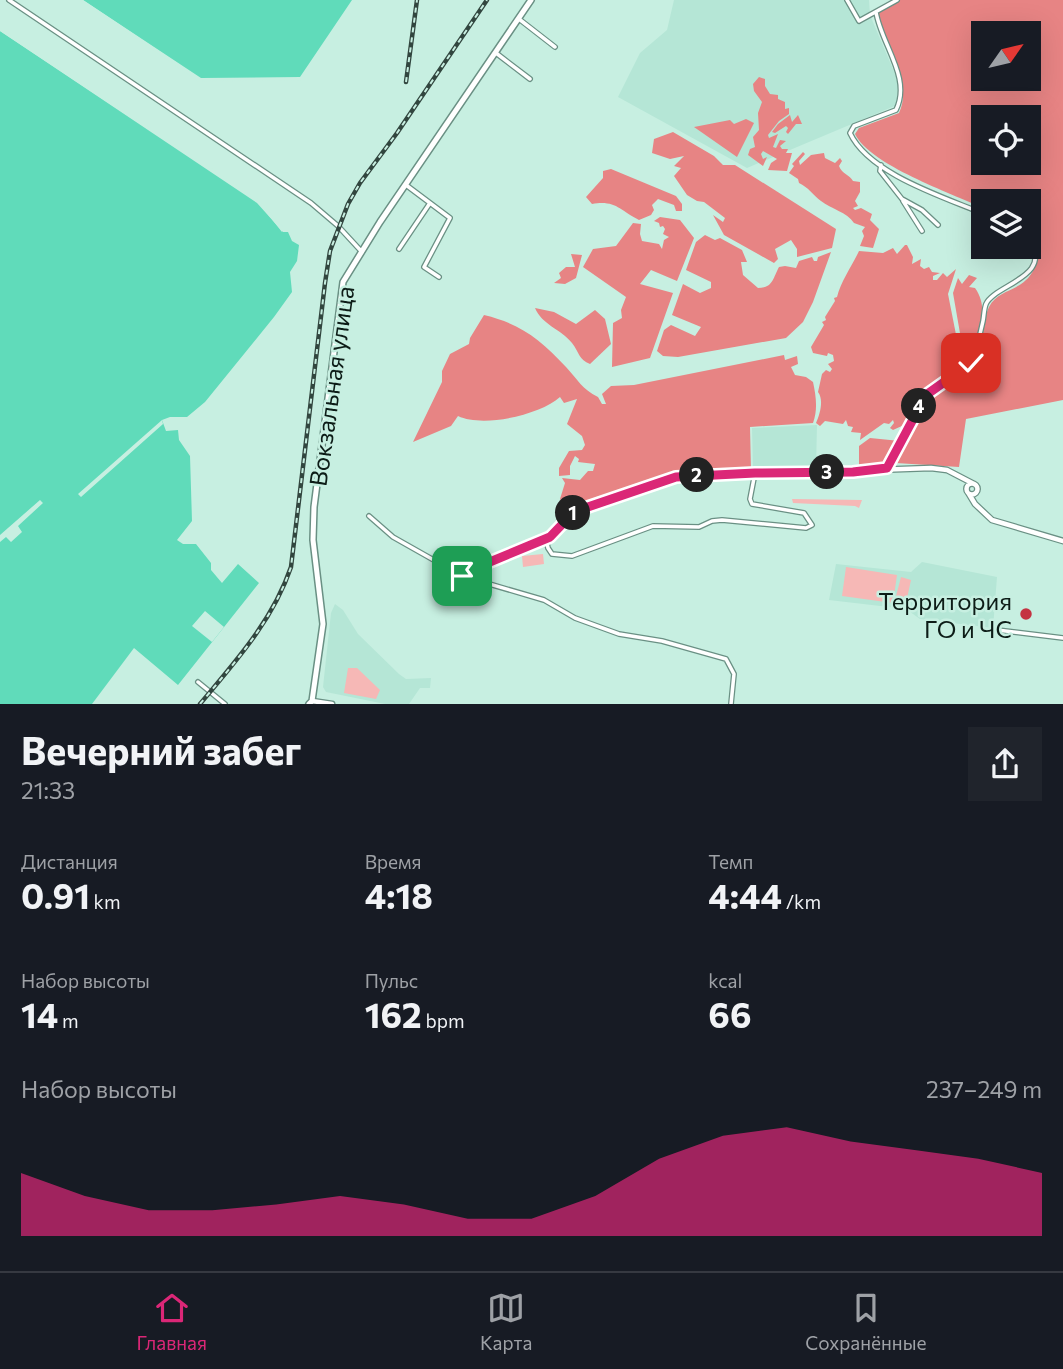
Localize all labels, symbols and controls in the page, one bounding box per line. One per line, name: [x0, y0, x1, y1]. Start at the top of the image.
north arrow: [971, 21, 1041, 91]
map controls: [971, 21, 1041, 259]
button: locate: [971, 105, 1041, 175]
button: layers: [971, 189, 1041, 259]
street label: Вокзальная улица: [303, 284, 359, 488]
pin: [941, 333, 1001, 393]
icon: check: [952, 344, 990, 382]
pin: 4: [902, 388, 936, 424]
text: 4: [913, 394, 924, 417]
pin: 3: [810, 454, 844, 490]
pin: 2: [680, 458, 714, 492]
text: 3: [821, 460, 832, 483]
text: 2: [691, 463, 702, 486]
pin: 1: [556, 496, 590, 530]
text: 1: [568, 501, 577, 524]
pin: [432, 546, 492, 606]
icon: arrive: [443, 557, 481, 595]
place label: Территория ГО и ЧС: [878, 586, 1012, 643]
marker: Территория ГО и ЧС: [1018, 606, 1034, 622]
text: Вечерний забег: [21, 726, 301, 773]
button: share: [968, 727, 1042, 801]
text: 21:33: [21, 776, 75, 804]
text: Дистанция: [21, 850, 118, 873]
text: Время: [365, 850, 422, 873]
text: Темп: [708, 850, 753, 873]
text: 0.91: [21, 873, 90, 916]
text: 4:18: [365, 873, 433, 916]
text: 4:44: [708, 873, 782, 916]
text: km: [90, 890, 121, 913]
text: /km: [782, 890, 821, 913]
text: Набор высоты: [21, 969, 150, 992]
text: Пульс: [365, 969, 418, 992]
text: kcal: [708, 969, 742, 992]
text: 14: [21, 992, 58, 1035]
text: 162: [365, 992, 422, 1035]
text: 66: [708, 992, 752, 1035]
text: m: [58, 1009, 79, 1032]
text: bpm: [422, 1009, 465, 1032]
text: Набор высоты: [21, 1075, 177, 1103]
text: 237–249 m: [926, 1075, 1042, 1103]
tab: Главная: [136, 1289, 207, 1354]
tab: Карта: [480, 1289, 532, 1354]
tab: Сохранённые: [805, 1289, 926, 1354]

